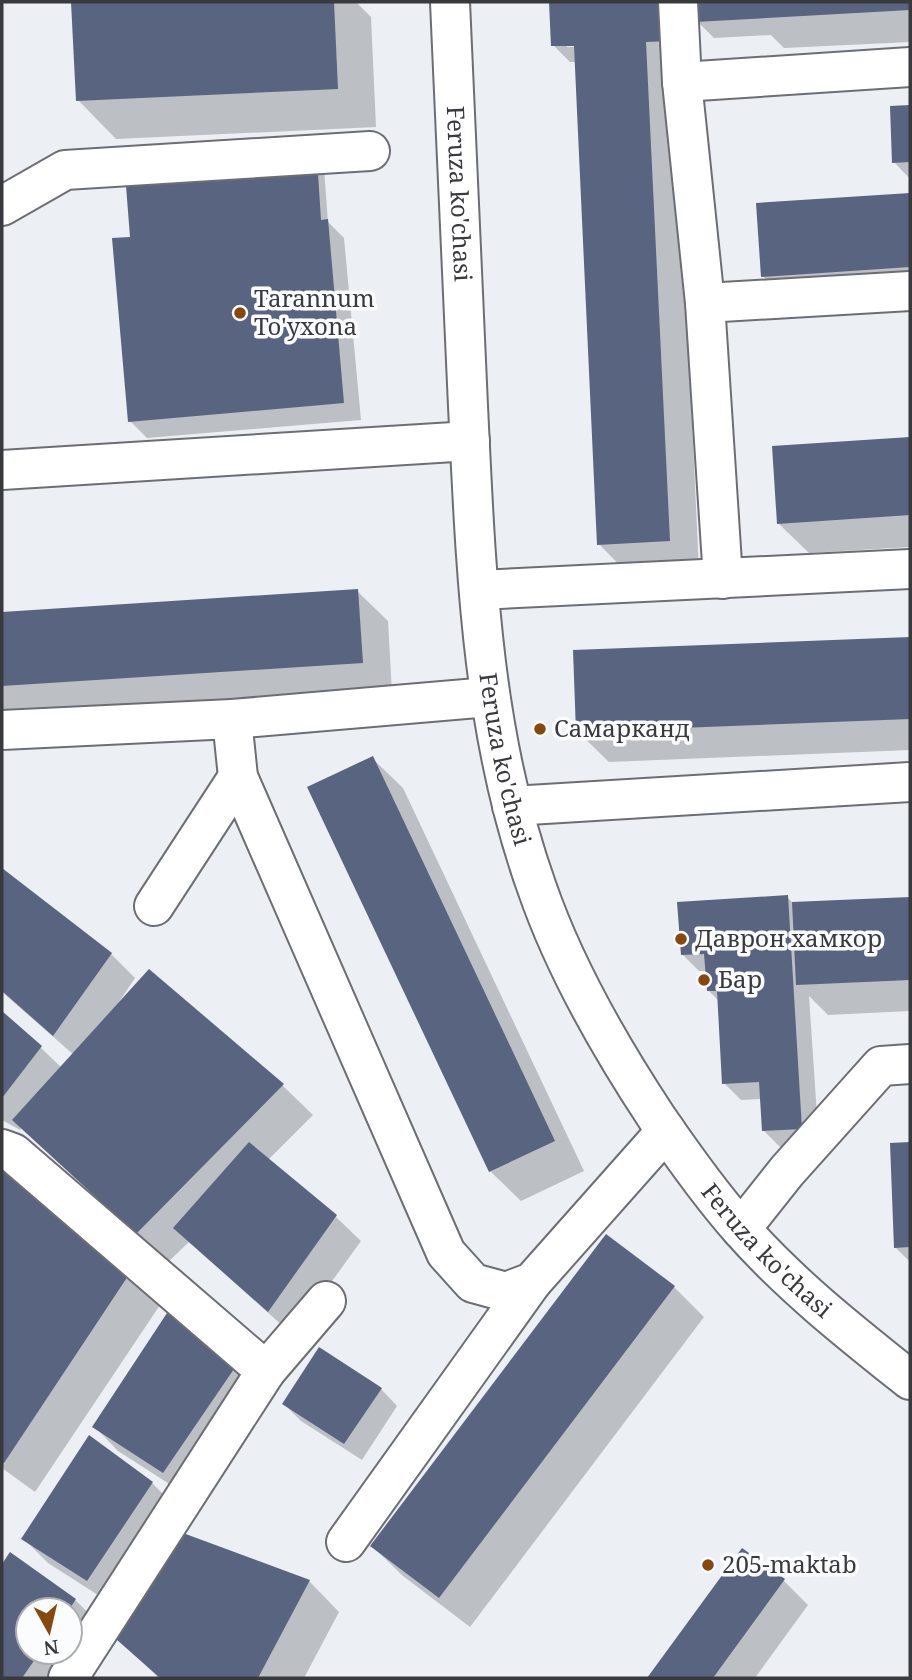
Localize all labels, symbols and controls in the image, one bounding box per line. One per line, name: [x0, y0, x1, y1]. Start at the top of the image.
street label: Feruza ko'chasi: [440, 105, 480, 283]
place label: Tarannum To'yxona: [254, 281, 375, 342]
marker: Tarannum To'yxona: [232, 305, 248, 321]
street label: Feruza ko'chasi: [472, 670, 540, 850]
place label: Самарканд: [554, 711, 690, 744]
marker: Самарканд: [532, 721, 548, 737]
place label: Даврон хамкор: [695, 921, 882, 954]
marker: Даврон хамкор: [673, 931, 689, 947]
place label: Бар: [718, 962, 762, 995]
marker: Бар: [696, 972, 712, 988]
street label: Feruza ko'chasi: [694, 1176, 840, 1325]
place label: 205-maktab: [722, 1547, 857, 1580]
marker: 205-maktab: [700, 1557, 716, 1573]
north arrow: [14, 1596, 84, 1666]
text: N: [42, 1634, 61, 1662]

